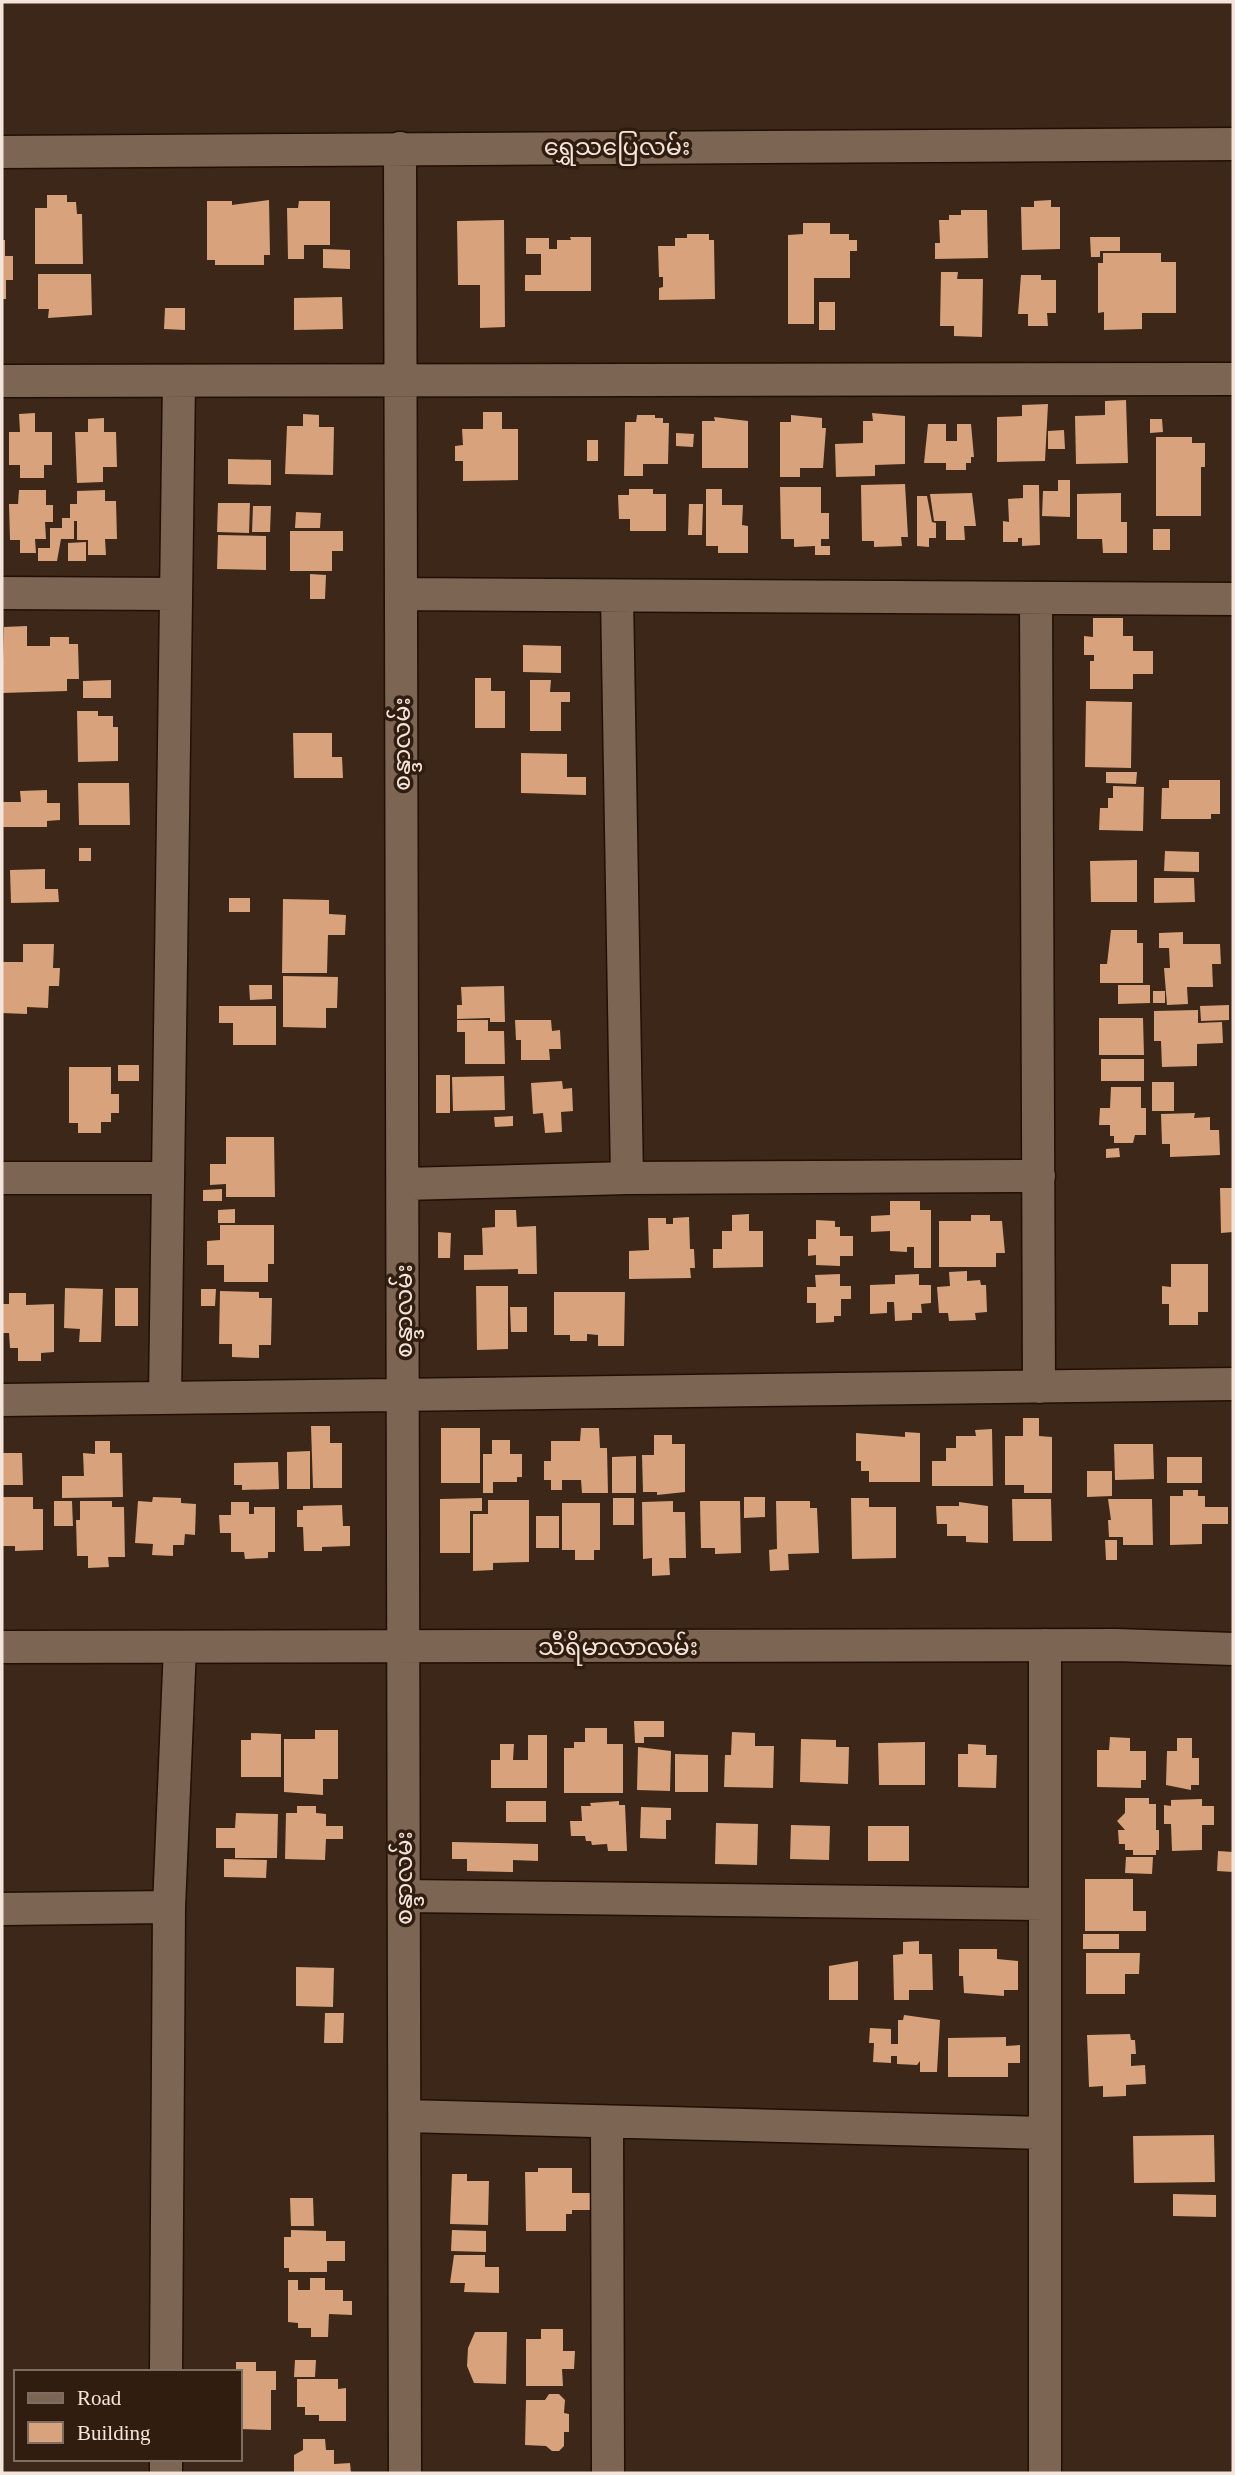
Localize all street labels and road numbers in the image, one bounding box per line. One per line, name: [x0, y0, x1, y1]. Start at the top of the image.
street label: ရွှေသပြေလမ်း: [544, 131, 690, 166]
street label: စန္ဒာလမ်း: [386, 697, 422, 791]
street label: စန္ဒာလမ်း: [388, 1264, 424, 1358]
street label: သီရိမာလာလမ်း: [538, 1631, 698, 1666]
street label: စန္ဒာလမ်း: [388, 1831, 424, 1925]

